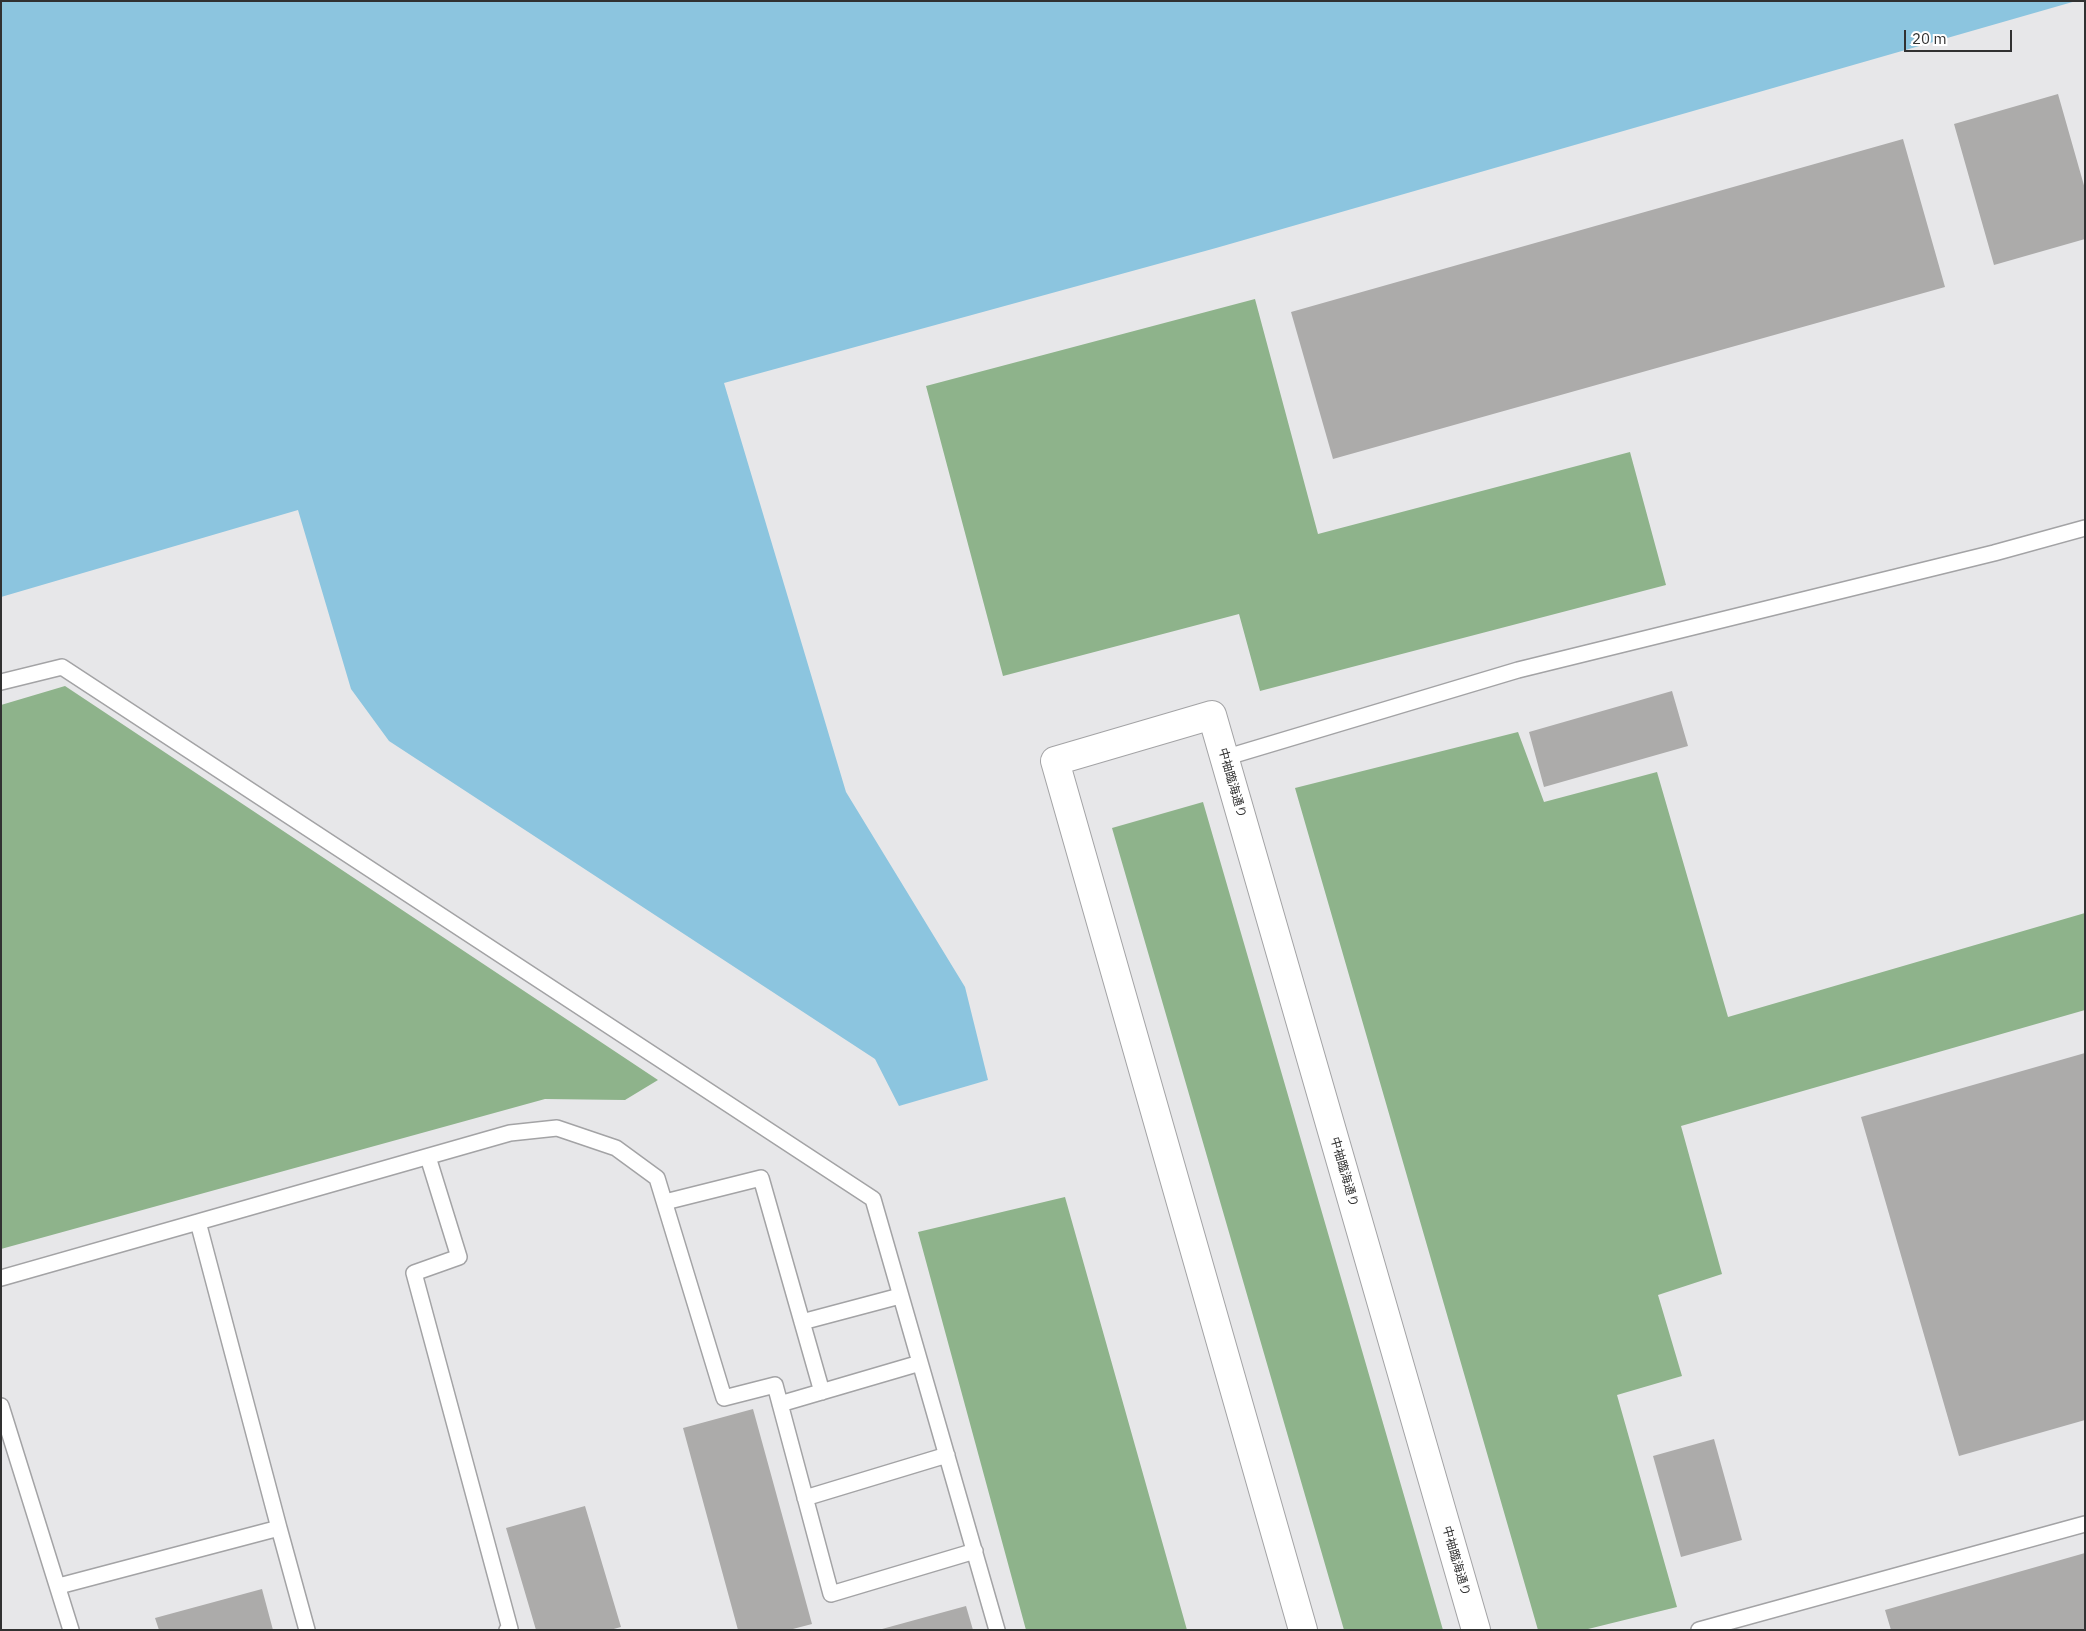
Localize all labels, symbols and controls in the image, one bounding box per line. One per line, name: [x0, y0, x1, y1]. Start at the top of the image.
scale bar: [1906, 20, 2014, 52]
text: 20 m: [1912, 29, 1947, 48]
street label: 中袖臨海通り: [1215, 746, 1249, 820]
street label: 中袖臨海通り: [1327, 1135, 1361, 1209]
street label: 中袖臨海通り: [1439, 1524, 1473, 1598]

